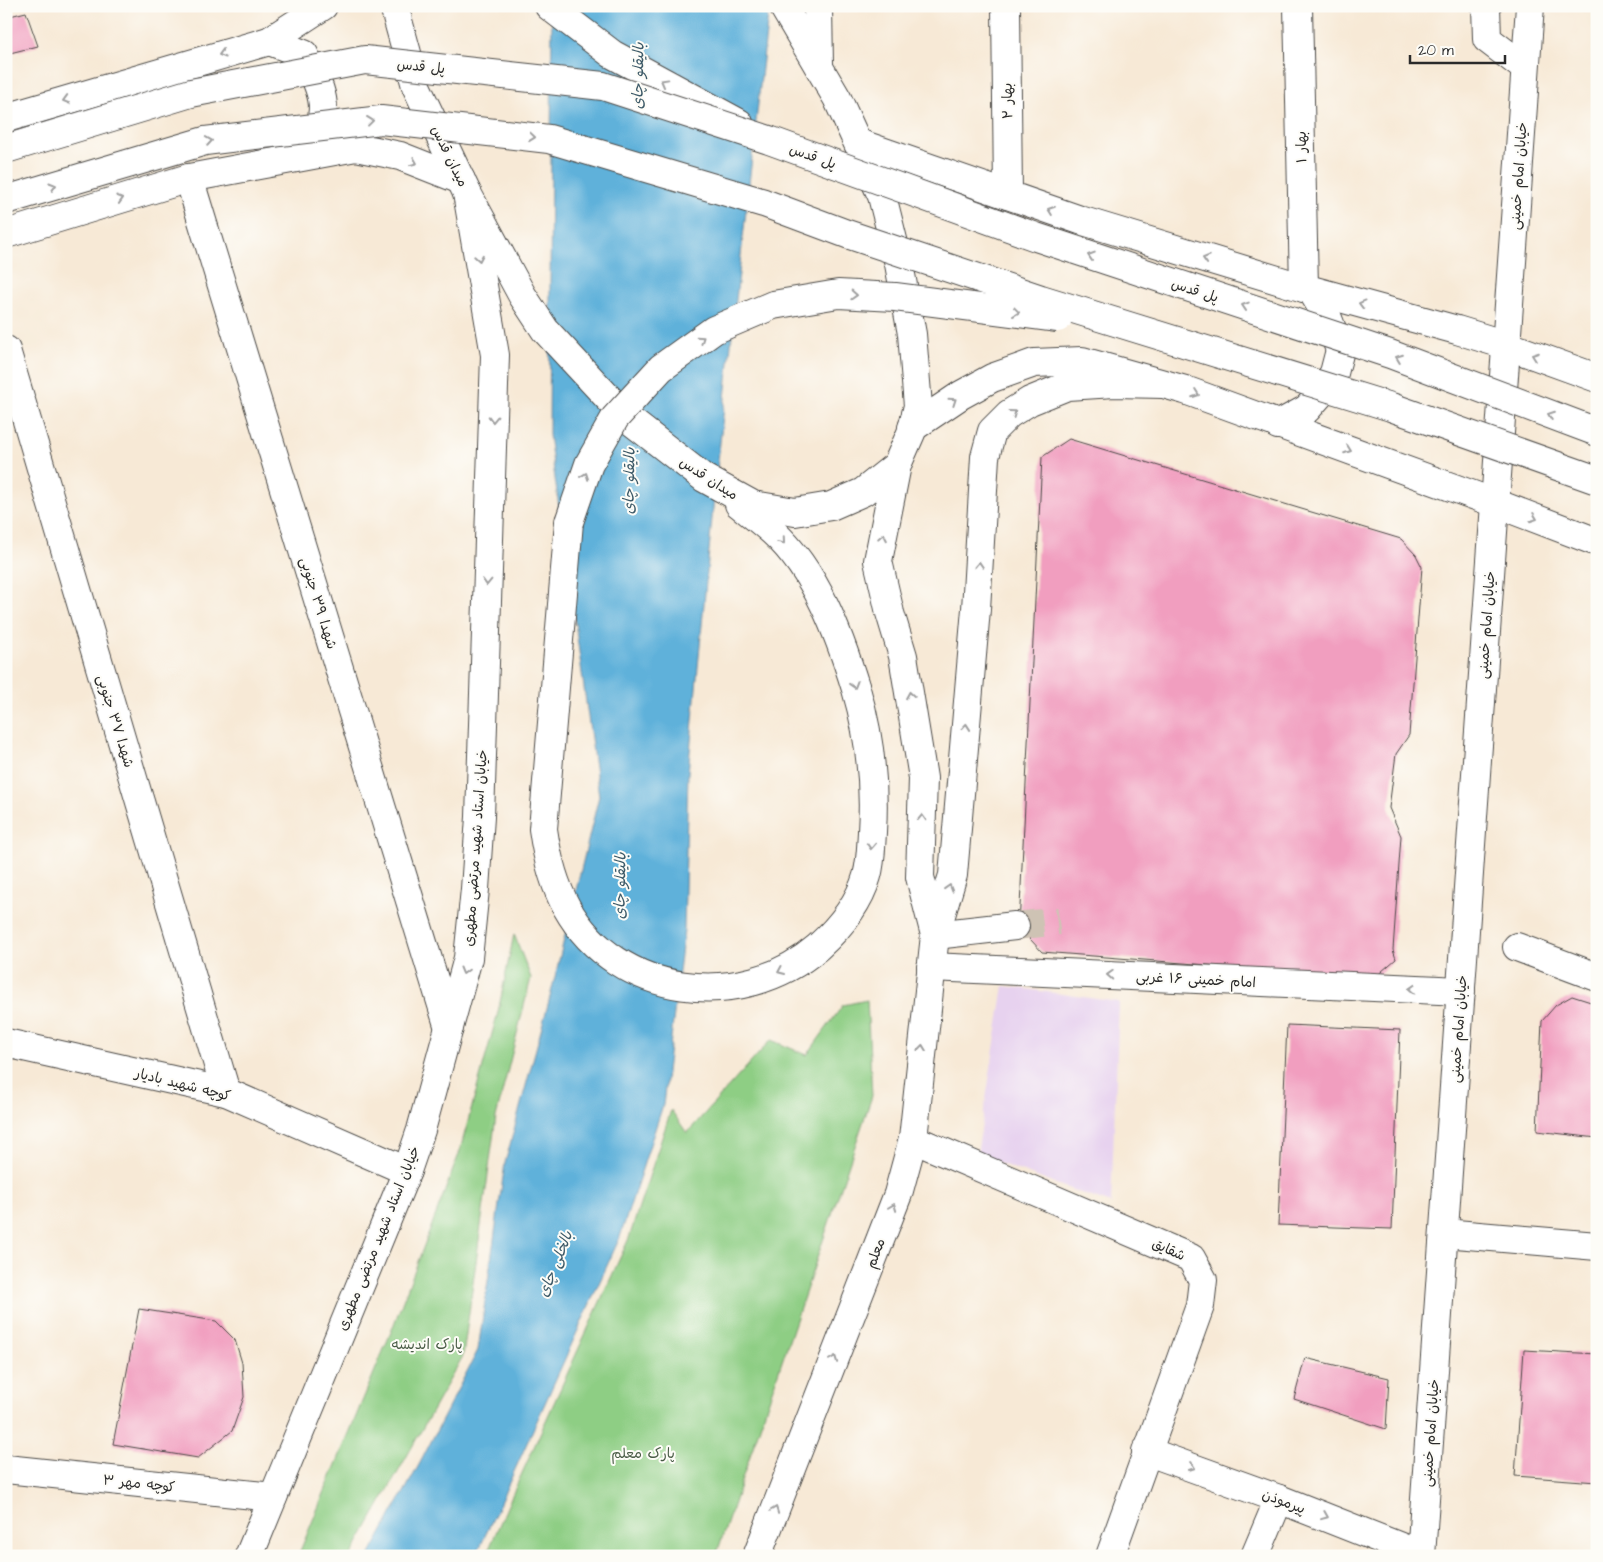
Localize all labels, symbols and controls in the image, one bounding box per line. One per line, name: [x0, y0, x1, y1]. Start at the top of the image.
scale bar: [1410, 32, 1506, 64]
text: 20 m: [1418, 40, 1454, 61]
water label: بالیقلو چای: [627, 42, 650, 110]
one-way arrow: [218, 49, 227, 59]
street label: پل قدس: [396, 55, 446, 79]
one-way arrow: [661, 79, 670, 89]
street label: بهار ۲: [998, 83, 1018, 119]
one-way arrow: [62, 95, 71, 105]
one-way arrow: [366, 116, 374, 127]
street label: میدان قدس: [426, 122, 473, 191]
street label: خیابان امام خمینی: [1505, 122, 1533, 231]
one-way arrow: [528, 131, 536, 142]
street label: بهار ۱: [1292, 131, 1312, 163]
one-way arrow: [205, 137, 213, 147]
street label: پل قدس: [786, 139, 839, 175]
one-way arrow: [409, 156, 418, 166]
one-way arrow: [48, 182, 57, 192]
one-way arrow: [115, 195, 123, 205]
one-way arrow: [1047, 206, 1056, 216]
one-way arrow: [1087, 251, 1095, 261]
one-way arrow: [473, 254, 483, 263]
one-way arrow: [1203, 254, 1211, 264]
street label: پل قدس: [1169, 274, 1221, 308]
one-way arrow: [850, 289, 858, 300]
one-way arrow: [1359, 300, 1367, 310]
one-way arrow: [1241, 302, 1249, 312]
one-way arrow: [1012, 306, 1020, 317]
one-way arrow: [695, 337, 704, 345]
one-way arrow: [1531, 352, 1539, 362]
one-way arrow: [1395, 354, 1404, 364]
one-way arrow: [1191, 388, 1199, 398]
one-way arrow: [947, 398, 957, 407]
one-way arrow: [1007, 410, 1017, 419]
one-way arrow: [1547, 411, 1556, 421]
one-way arrow: [488, 416, 498, 424]
one-way arrow: [1343, 444, 1352, 454]
water label: بالیقلو چای: [618, 447, 641, 515]
street label: میدان قدس: [675, 452, 742, 505]
one-way arrow: [579, 472, 589, 480]
one-way arrow: [1529, 513, 1537, 523]
one-way arrow: [877, 532, 887, 541]
one-way arrow: [776, 536, 785, 545]
street label: شهدا ۳۹ جنوبی: [295, 555, 342, 652]
one-way arrow: [973, 561, 984, 569]
street label: خیابان امام خمینی: [1473, 571, 1501, 680]
one-way arrow: [482, 578, 493, 586]
street label: شهدا ۳۷ جنوبی: [91, 672, 139, 770]
one-way arrow: [849, 681, 859, 689]
one-way arrow: [905, 691, 915, 699]
one-way arrow: [960, 722, 971, 730]
street label: خیابان استاد شهید مرتضی مطهری: [459, 749, 493, 947]
one-way arrow: [917, 814, 927, 822]
one-way arrow: [866, 842, 877, 850]
water label: بالیقلو چای: [609, 852, 632, 920]
one-way arrow: [943, 885, 953, 893]
one-way arrow: [777, 965, 786, 976]
one-way arrow: [460, 966, 470, 974]
street label: امام خمینی ۱۶ غربی: [1135, 967, 1256, 993]
one-way arrow: [1105, 970, 1113, 981]
street label: خیابان امام خمینی: [1445, 975, 1473, 1084]
one-way arrow: [1408, 983, 1416, 994]
one-way arrow: [917, 1044, 928, 1052]
street label: کوچه شهید بادیار: [132, 1063, 233, 1107]
street label: خیابان استاد شهید مرتضی مطهری: [333, 1143, 425, 1334]
one-way arrow: [887, 1203, 897, 1212]
water label: بالخلی چای: [533, 1228, 578, 1300]
street label: شقایق: [1149, 1234, 1188, 1266]
street label: معلم: [861, 1235, 891, 1271]
park label: پارک اندیشه: [391, 1335, 463, 1355]
one-way arrow: [828, 1355, 838, 1364]
street label: خیابان امام خمینی: [1417, 1379, 1445, 1488]
park label: پارک معلم: [611, 1444, 675, 1464]
one-way arrow: [1188, 1461, 1196, 1471]
street label: کوچه مهر ۳: [102, 1470, 176, 1498]
street label: پیرموذن: [1259, 1485, 1308, 1519]
one-way arrow: [769, 1506, 779, 1515]
one-way arrow: [1320, 1511, 1328, 1521]

